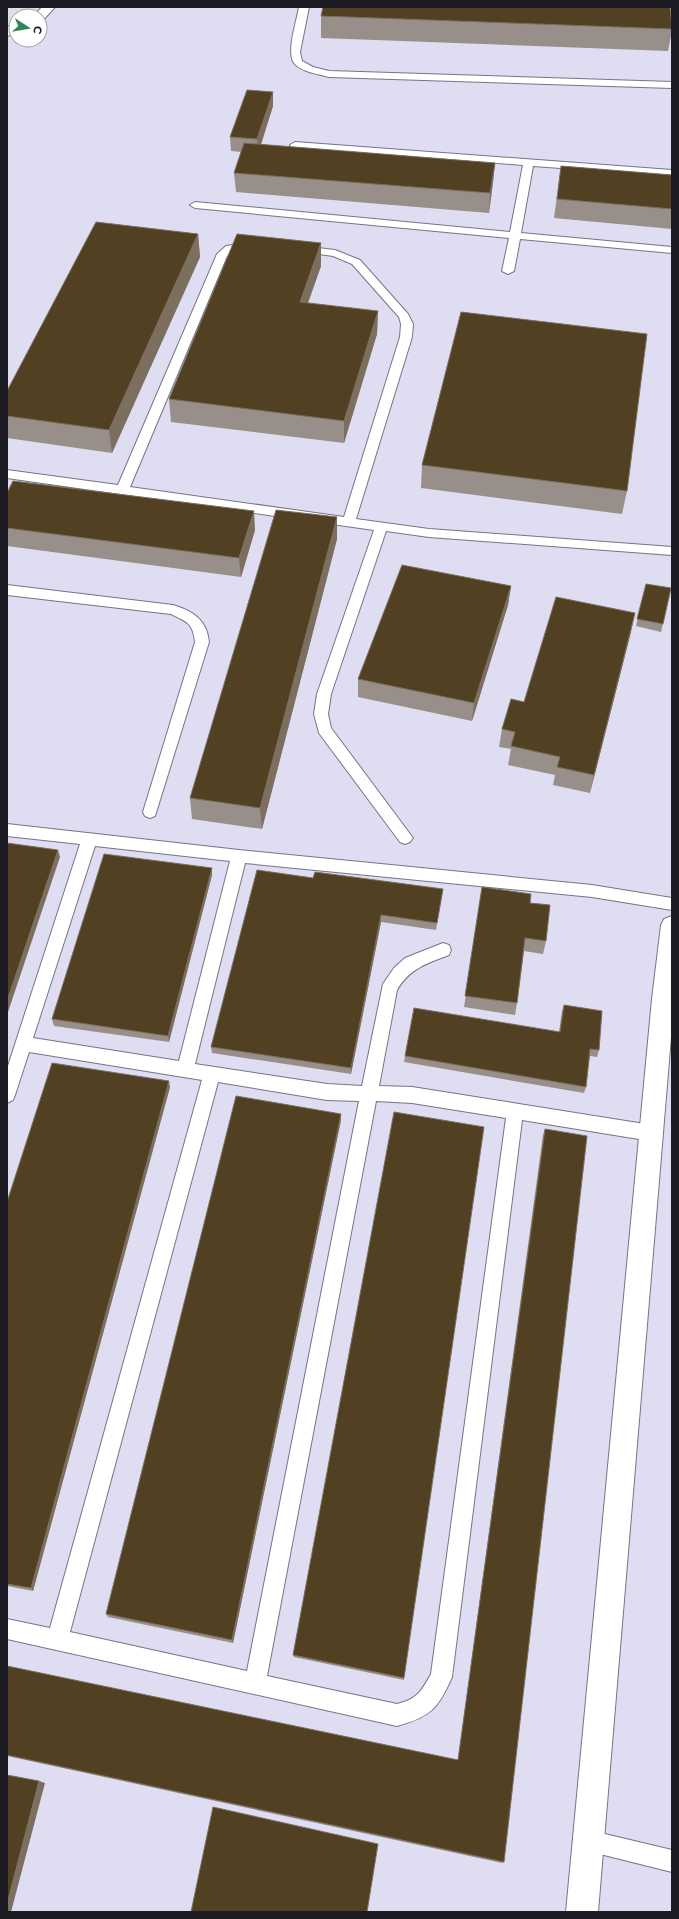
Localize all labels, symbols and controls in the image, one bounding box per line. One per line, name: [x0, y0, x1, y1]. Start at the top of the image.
north arrow: [8, 8, 48, 48]
text: С: [30, 25, 45, 35]

